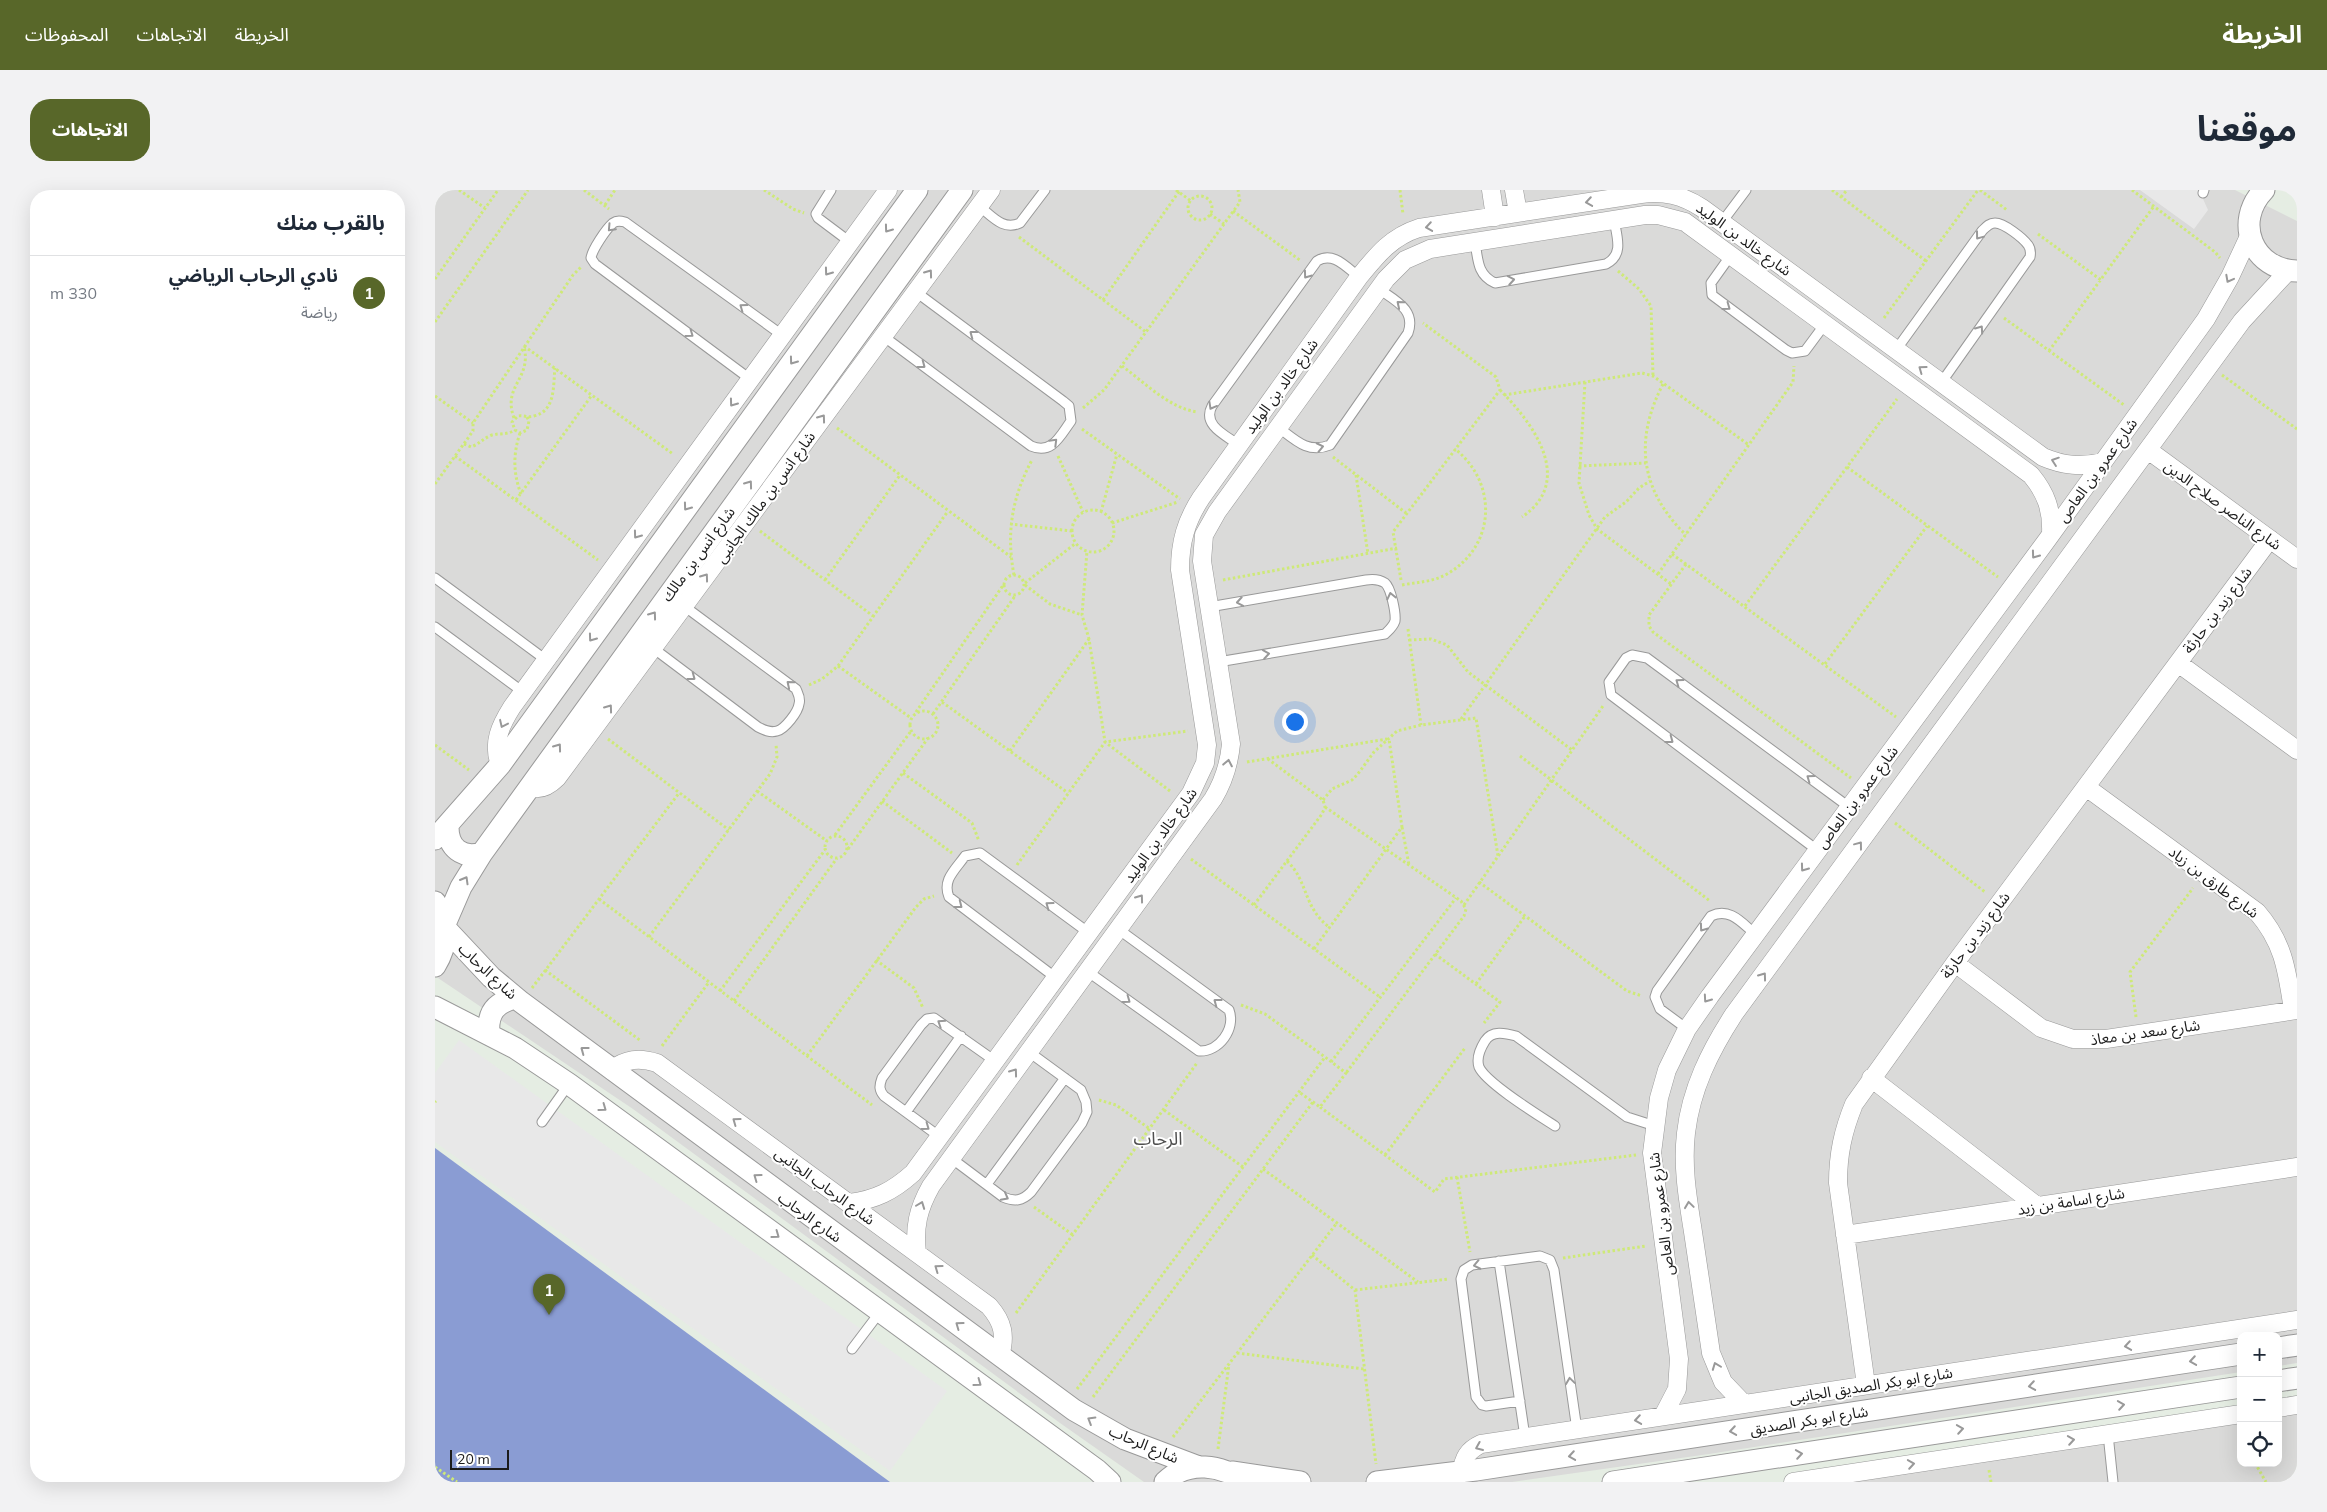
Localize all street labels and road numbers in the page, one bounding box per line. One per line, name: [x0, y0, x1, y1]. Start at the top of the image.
street label: شارع خالد بن الوليد: [1691, 198, 1796, 282]
street label: شارع خالد بن الوليد: [1240, 334, 1324, 439]
street label: شارع عمرو بن العاص: [2053, 414, 2144, 528]
street label: شارع انس بن مالك الجانبى: [711, 427, 822, 568]
street label: شارع الناصر صلاح الدين: [2159, 456, 2286, 557]
street label: شارع انس بن مالك: [657, 503, 741, 607]
street label: شارع زيد بن حارثة: [2178, 563, 2258, 659]
street label: شارع عمرو بن العاص: [1812, 742, 1904, 854]
street label: شارع خالد بن الوليد: [1119, 783, 1203, 888]
street label: شارع طارق بن زياد: [2163, 842, 2263, 925]
street label: شارع زيد بن حارثة: [1936, 888, 2016, 984]
street label: شارع الرحاب: [452, 939, 522, 1006]
street label: شارع سعد بن معاذ: [2089, 1015, 2202, 1052]
street label: شارع الرحاب الجانبى: [771, 1144, 879, 1228]
street label: شارع عمرو بن العاص: [1644, 1151, 1681, 1277]
street label: شارع اسامة بن زيد: [2016, 1183, 2127, 1222]
street label: شارع الرحاب: [775, 1188, 845, 1246]
street label: شارع ابو بكر الصديق الجانبى: [1788, 1363, 1955, 1410]
street label: شارع ابو بكر الصديق: [1748, 1401, 1870, 1442]
street label: شارع الرحاب: [1105, 1421, 1182, 1470]

